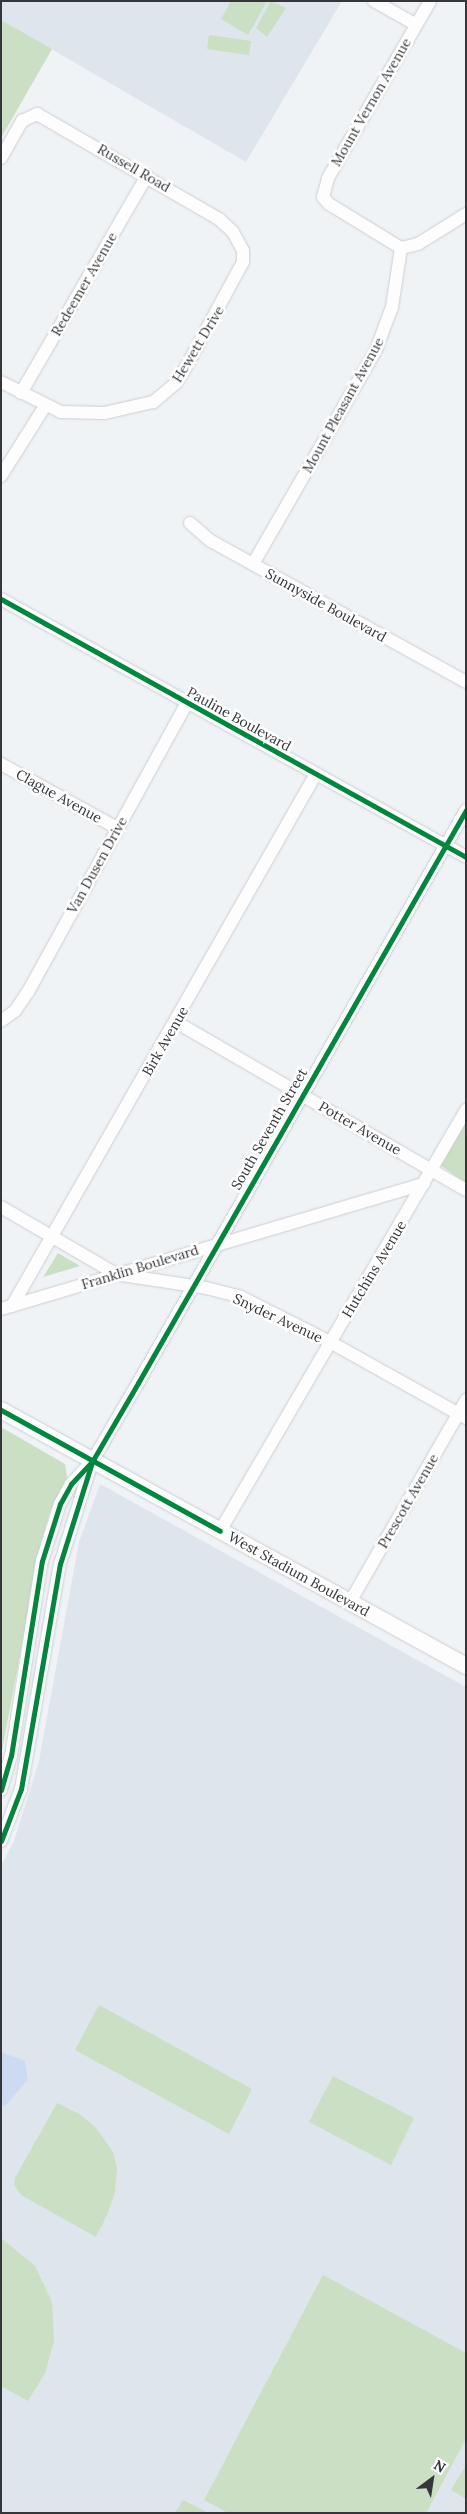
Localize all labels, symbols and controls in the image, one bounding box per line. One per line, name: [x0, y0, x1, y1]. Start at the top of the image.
street label: Mount Vernon Avenue: [327, 35, 415, 169]
street label: Russell Road: [95, 140, 173, 196]
street label: Redeemer Avenue: [47, 229, 121, 339]
street label: Hewett Drive: [169, 303, 227, 385]
street label: Mount Pleasant Avenue: [299, 334, 387, 476]
street label: Sunnyside Boulevard: [263, 565, 389, 645]
street label: Pauline Boulevard: [184, 683, 294, 755]
street label: Clague Avenue: [13, 765, 105, 827]
street label: Van Dusen Drive: [63, 814, 131, 916]
street label: Birk Avenue: [138, 1003, 192, 1079]
street label: South Seventh Street: [227, 1065, 311, 1193]
street label: Potter Avenue: [316, 1098, 404, 1158]
street label: Hutchins Avenue: [338, 1217, 410, 1321]
street label: Franklin Boulevard: [79, 1241, 201, 1293]
street label: Snyder Avenue: [231, 1290, 325, 1346]
street label: Prescott Avenue: [374, 1451, 442, 1551]
street label: West Stadium Boulevard: [225, 1528, 373, 1620]
north arrow: [407, 2454, 457, 2504]
text: N: [430, 2456, 449, 2477]

